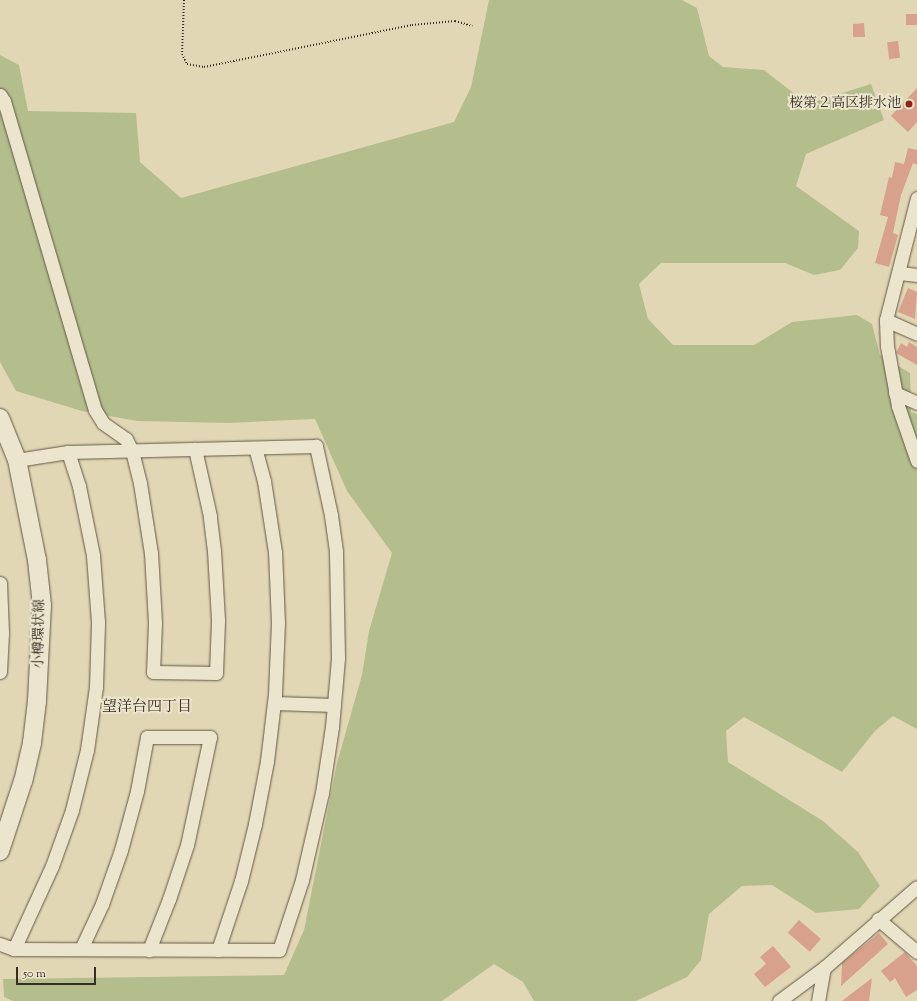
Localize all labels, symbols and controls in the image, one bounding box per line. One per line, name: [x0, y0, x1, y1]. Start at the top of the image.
place label: 桜第２高区排水池: [789, 96, 901, 112]
marker: 桜第２高区排水池: [904, 99, 914, 109]
street label: 小樽環状線: [31, 599, 49, 669]
district label: 望洋台四丁目: [102, 699, 192, 717]
scale bar: [18, 959, 98, 985]
text: 50 m: [23, 965, 46, 983]

